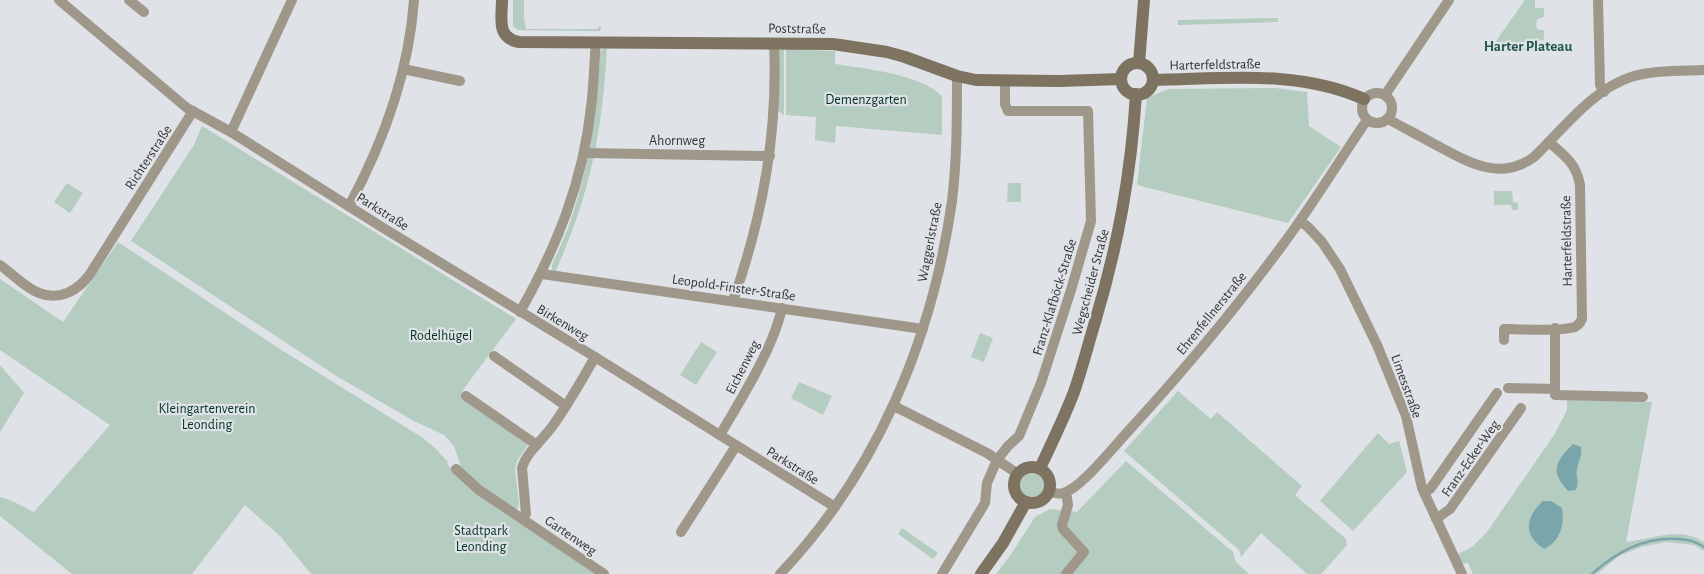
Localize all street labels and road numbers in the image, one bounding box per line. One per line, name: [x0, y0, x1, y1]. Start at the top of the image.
street label: Poststraße: [768, 21, 826, 37]
street label: Harterfeldstraße: [1169, 57, 1261, 73]
street label: Richterstraße: [123, 123, 175, 192]
street label: Ahornweg: [649, 134, 705, 148]
street label: Parkstraße: [354, 190, 411, 233]
street label: Harterfeldstraße: [1559, 195, 1575, 287]
street label: Waggerlstraße: [915, 201, 945, 283]
street label: Wegscheider Straße: [1070, 228, 1112, 337]
street label: Franz-Klafböck-Straße: [1031, 237, 1079, 357]
street label: Ehrenfellnerstraße: [1174, 270, 1249, 358]
street label: Leopold-Finster-Straße: [671, 272, 797, 304]
street label: Birkenweg: [534, 302, 591, 344]
street label: Eichenweg: [723, 338, 763, 397]
street label: Limesstraße: [1388, 353, 1424, 420]
street label: Franz-Ecker-Weg: [1439, 418, 1502, 499]
street label: Parkstraße: [764, 444, 821, 487]
street label: Gartenweg: [542, 513, 599, 558]

